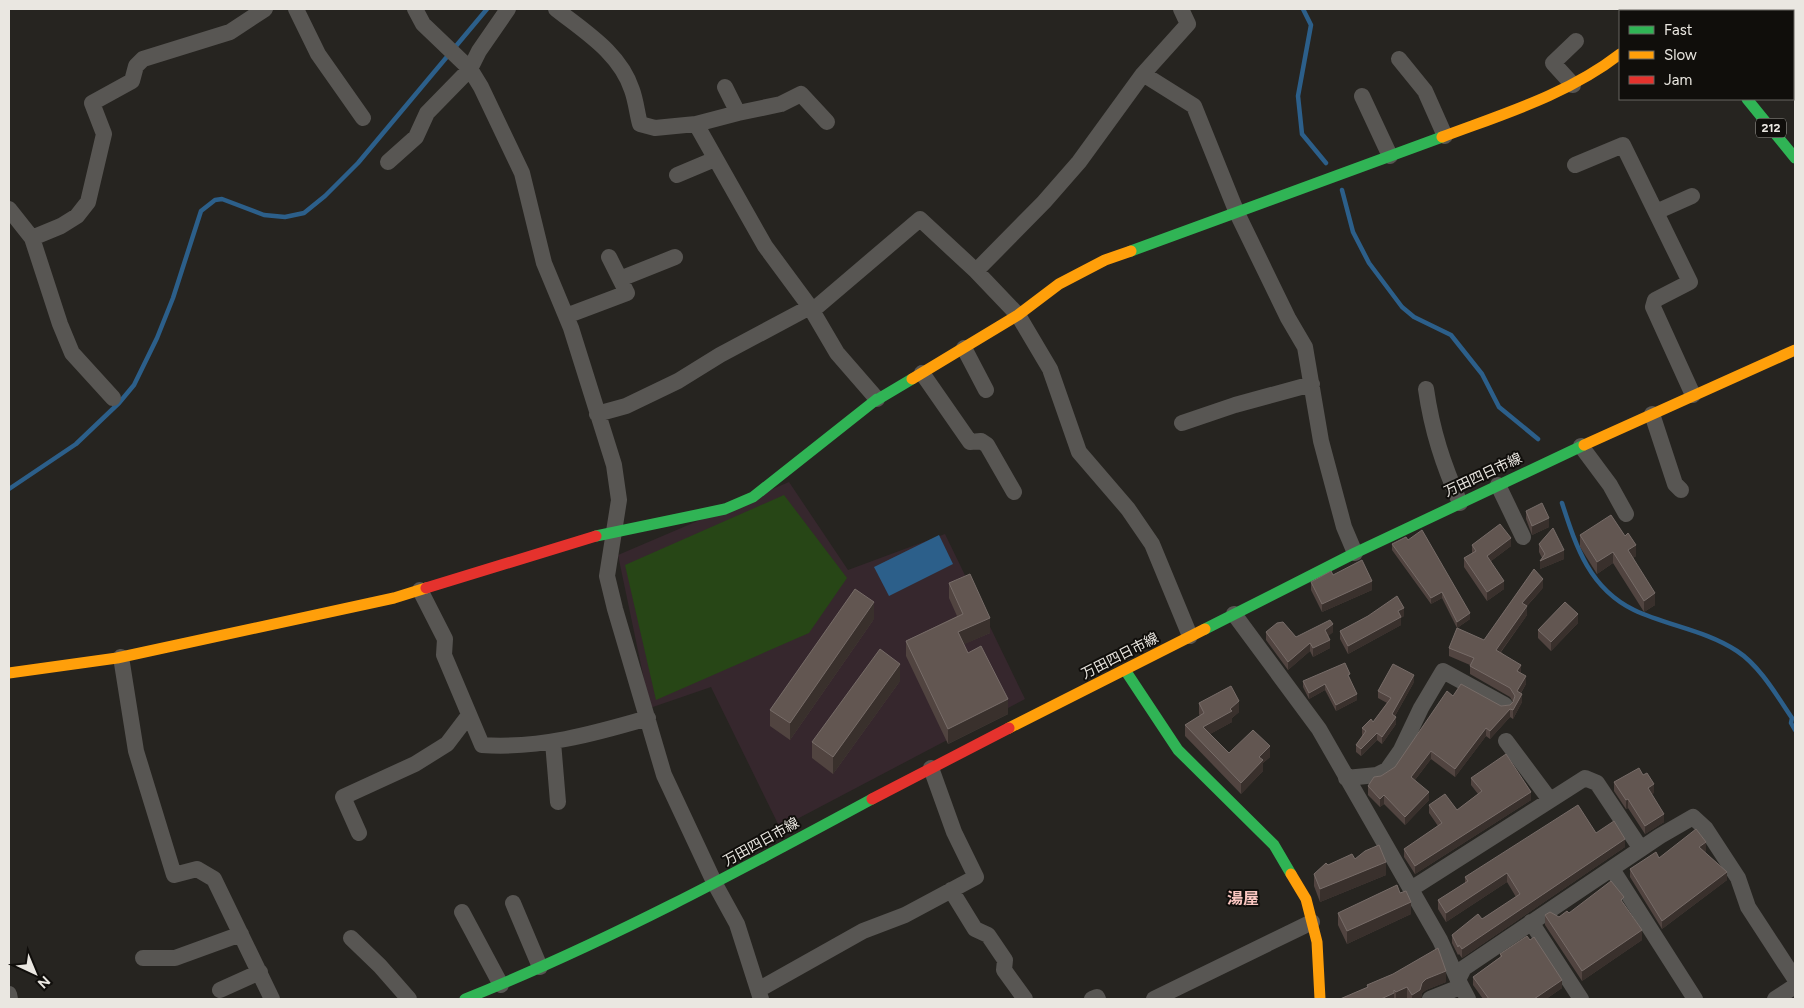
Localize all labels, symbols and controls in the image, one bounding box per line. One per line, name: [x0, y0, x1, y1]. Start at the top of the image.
legend: [1619, 10, 1794, 100]
text: Fast: [1664, 21, 1693, 39]
text: Slow: [1664, 46, 1697, 64]
text: Jam: [1664, 71, 1692, 89]
road number: 212: [1756, 119, 1786, 138]
street label: 万田四日市線: [1441, 450, 1525, 500]
street label: 万田四日市線: [1079, 629, 1161, 683]
street label: 万田四日市線: [720, 814, 802, 870]
district label: 湯屋: [1227, 889, 1259, 908]
north arrow: [10, 948, 60, 998]
text: N: [34, 972, 53, 992]

